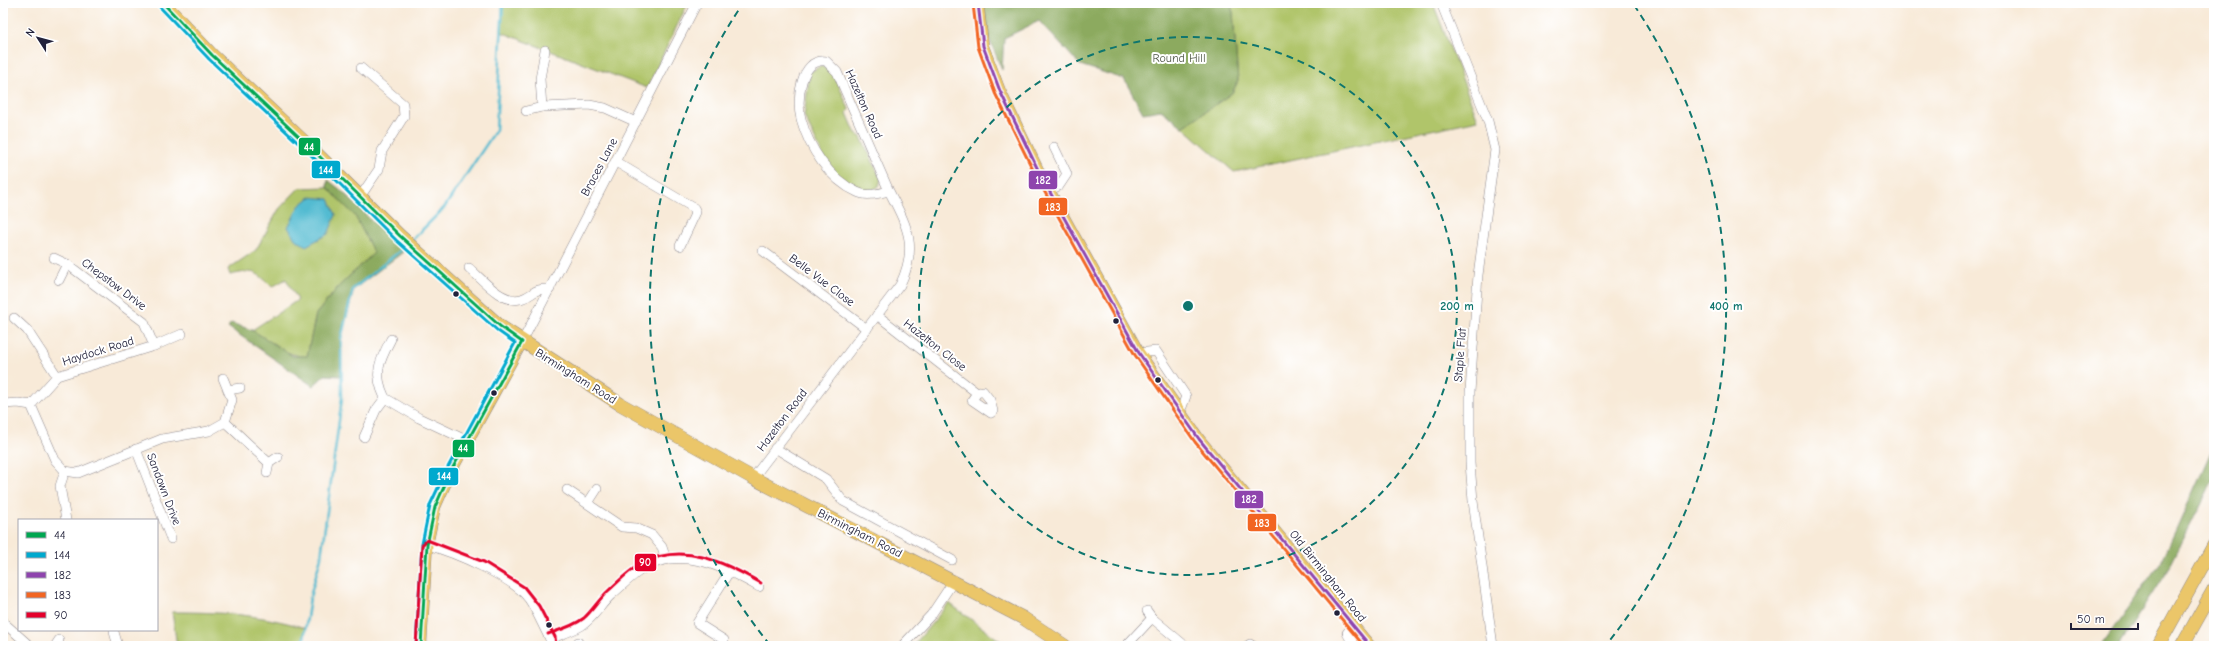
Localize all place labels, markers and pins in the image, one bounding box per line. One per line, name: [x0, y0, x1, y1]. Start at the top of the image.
unlabelled marker: [451, 289, 461, 299]
centre of rings: [1181, 299, 1195, 313]
unlabelled marker: [1111, 316, 1121, 326]
unlabelled marker: [1153, 375, 1163, 385]
unlabelled marker: [489, 388, 499, 398]
unlabelled marker: [1332, 608, 1342, 618]
unlabelled marker: [544, 620, 554, 630]

